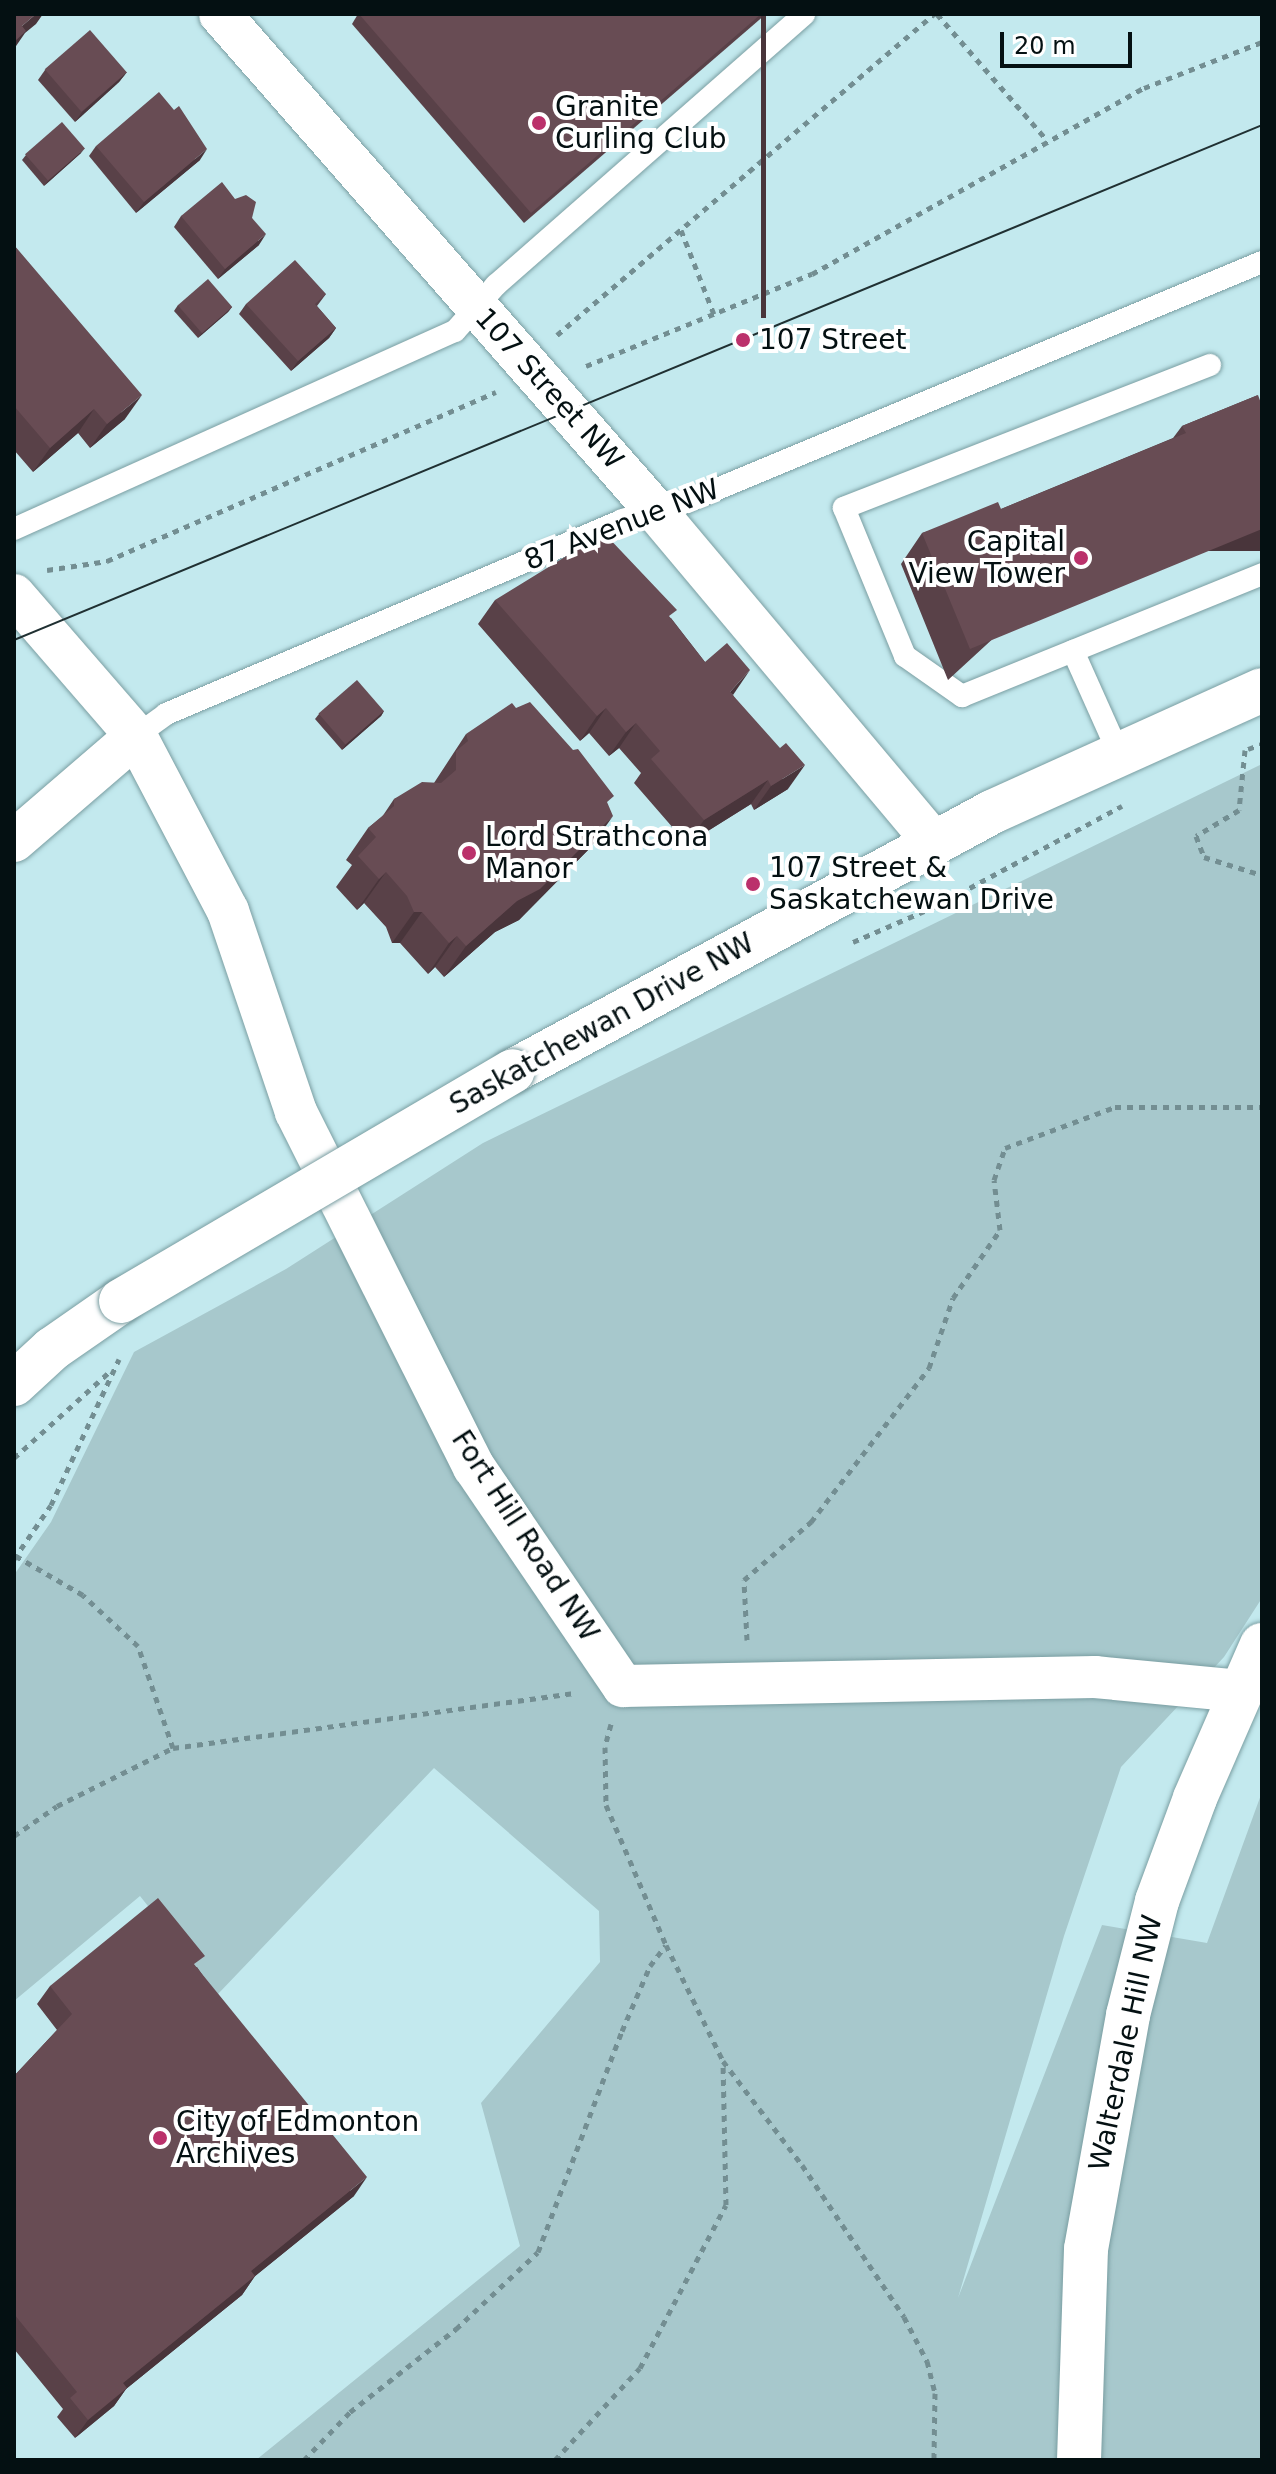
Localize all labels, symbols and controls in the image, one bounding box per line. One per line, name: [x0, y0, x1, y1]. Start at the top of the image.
scale bar: [1004, 16, 1136, 66]
text: 20 m: [1014, 32, 1076, 60]
place label: Granite Curling Club: [555, 90, 727, 156]
marker: Granite Curling Club: [530, 114, 548, 132]
street label: 107 Street NW: [468, 302, 630, 476]
place label: 107 Street: [759, 323, 906, 357]
marker: 107 Street: [734, 331, 752, 349]
street label: 87 Avenue NW: [520, 472, 724, 578]
place label: Capital View Tower: [909, 525, 1065, 591]
marker: Capital View Tower: [1072, 549, 1090, 567]
place label: Lord Strathcona Manor: [485, 820, 709, 886]
marker: Lord Strathcona Manor: [460, 844, 478, 862]
place label: 107 Street & Saskatchewan Drive: [769, 851, 1054, 917]
marker: 107 Street & Saskatchewan Drive: [744, 875, 762, 893]
street label: Saskatchewan Drive NW: [444, 926, 760, 1122]
street label: Fort Hill Road NW: [444, 1424, 606, 1648]
street label: Walterdale Hill NW: [1082, 1912, 1170, 2174]
place label: City of Edmonton Archives: [176, 2105, 419, 2171]
marker: City of Edmonton Archives: [151, 2129, 169, 2147]

